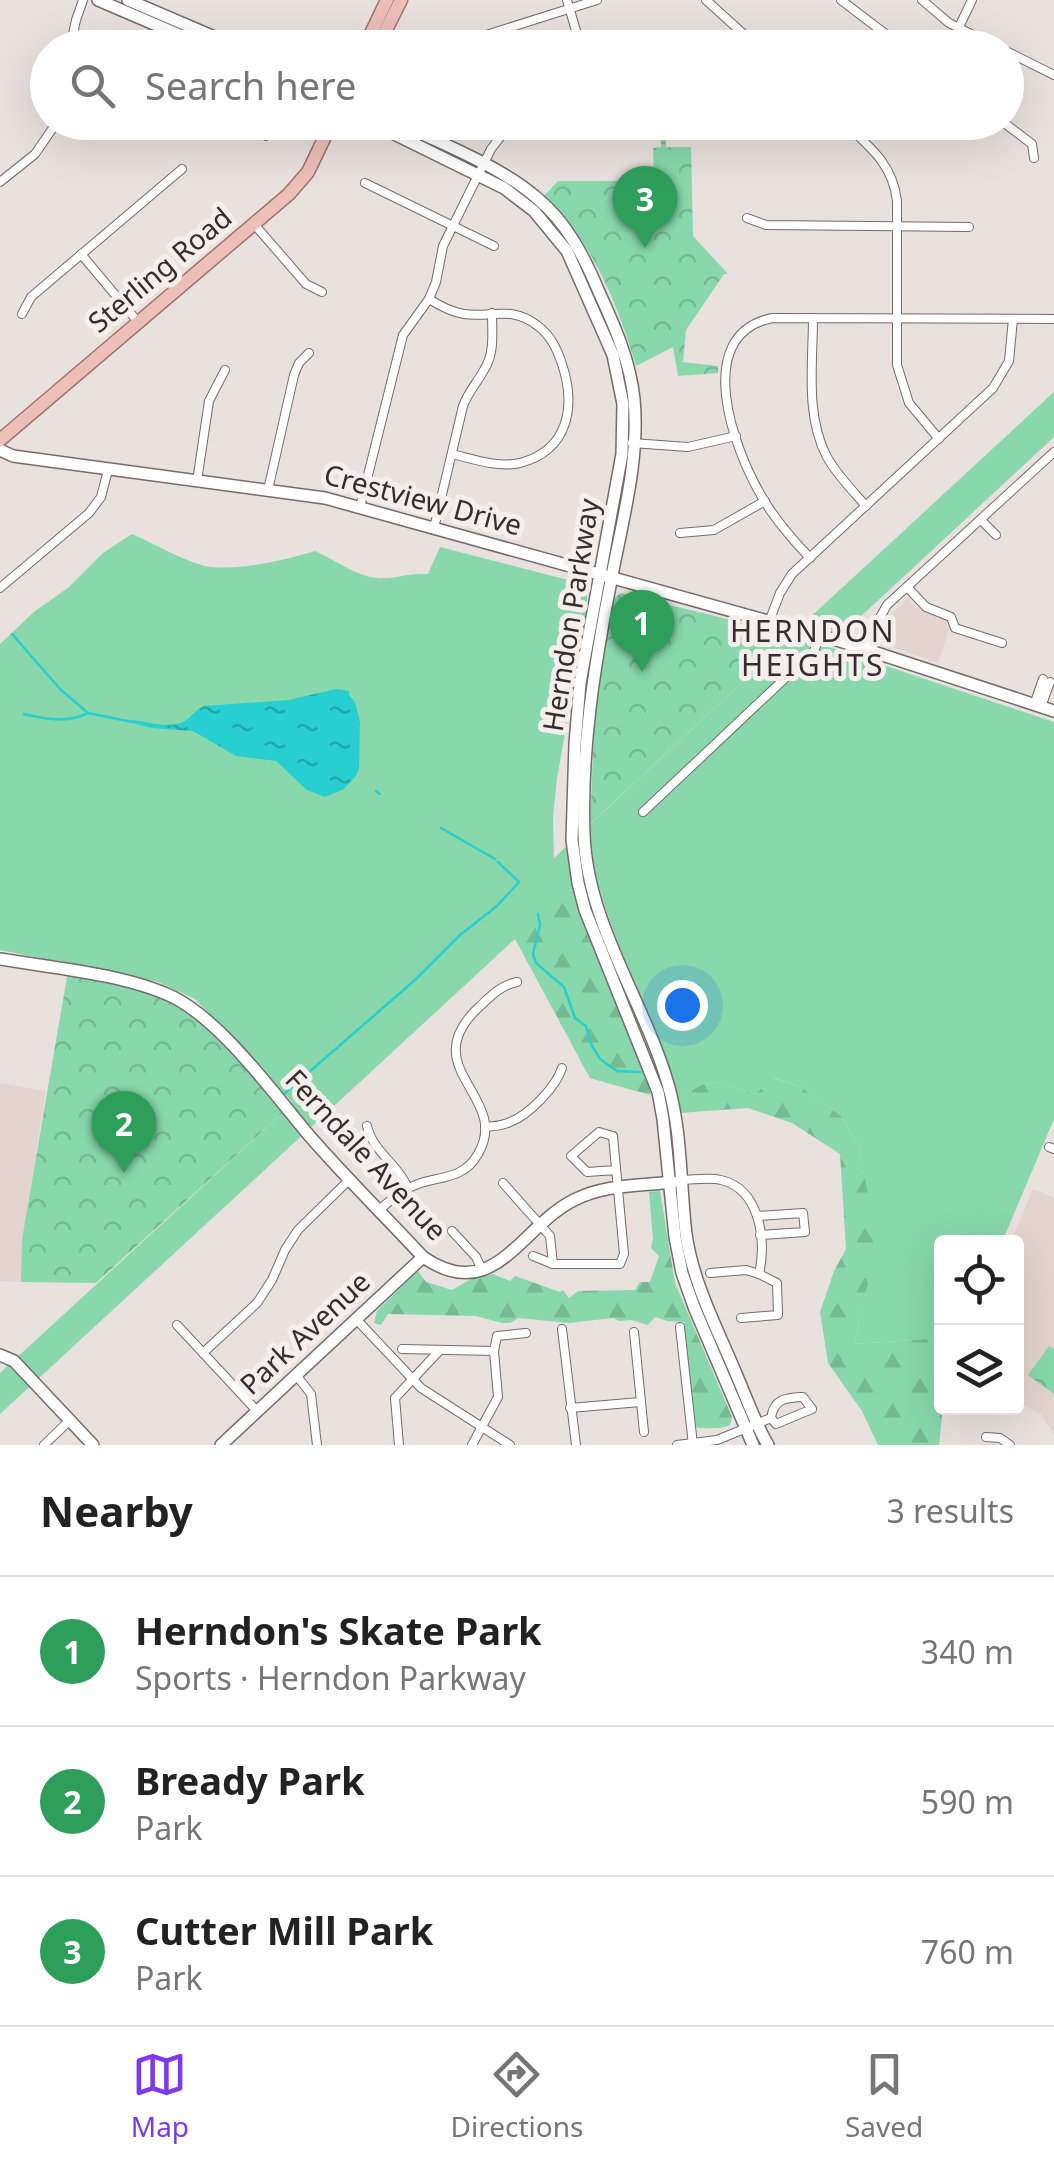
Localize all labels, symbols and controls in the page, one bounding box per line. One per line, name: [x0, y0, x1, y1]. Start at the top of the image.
search box: [30, 30, 1024, 140]
icon: search: [65, 58, 120, 113]
text: Search here: [145, 59, 356, 111]
pin: 3: [612, 166, 678, 248]
street label: Sterling Road: [80, 198, 239, 340]
street label: Crestview Drive: [320, 454, 526, 544]
street label: Herndon Parkway: [533, 495, 607, 734]
pin: 1: [610, 590, 674, 672]
district label: HERNDON HEIGHTS: [730, 610, 896, 685]
your location: [657, 980, 708, 1031]
street label: Ferndale Avenue: [278, 1061, 456, 1248]
pin: 2: [92, 1090, 156, 1173]
map controls: [934, 1235, 1024, 1415]
button: locate: [934, 1235, 1024, 1325]
street label: Park Avenue: [231, 1262, 378, 1402]
button: layers: [934, 1325, 1024, 1415]
text: Nearby: [40, 1482, 193, 1539]
text: 3 results: [887, 1489, 1014, 1532]
text: Herndon's Skate Park: [135, 1604, 542, 1656]
text: 1: [63, 1630, 82, 1673]
text: 340 m: [921, 1630, 1014, 1673]
text: Sports · Herndon Parkway: [135, 1656, 526, 1699]
text: Bready Park: [135, 1754, 364, 1806]
text: 2: [63, 1780, 82, 1823]
text: 590 m: [921, 1780, 1014, 1823]
text: Park: [135, 1806, 203, 1849]
text: Cutter Mill Park: [135, 1904, 433, 1956]
text: 3: [63, 1930, 82, 1973]
text: 760 m: [921, 1930, 1014, 1973]
text: Park: [135, 1956, 203, 1999]
tab: Map: [131, 2047, 189, 2145]
tab: Directions: [451, 2047, 583, 2145]
tab: Saved: [845, 2047, 923, 2145]

